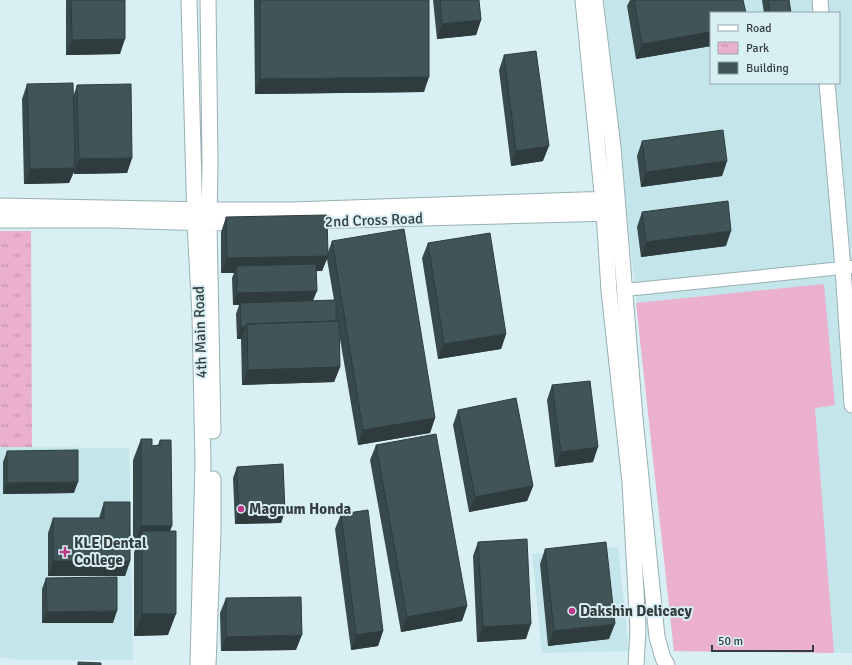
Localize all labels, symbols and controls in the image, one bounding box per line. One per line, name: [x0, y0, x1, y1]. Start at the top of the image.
legend: [710, 12, 840, 84]
text: Road: [746, 21, 772, 36]
text: Park: [746, 41, 769, 56]
text: Building: [746, 61, 789, 76]
street label: 2nd Cross Road: [325, 209, 423, 231]
street label: 4th Main Road: [189, 286, 211, 378]
place label: Magnum Honda: [249, 500, 351, 518]
marker: Magnum Honda: [236, 504, 246, 514]
place label: KLE Dental College: [74, 534, 147, 569]
marker: KLE Dental College: [59, 546, 71, 558]
place label: Dakshin Delicacy: [580, 602, 692, 620]
marker: Dakshin Delicacy: [567, 606, 577, 616]
scale bar: [712, 627, 813, 653]
text: 50 m: [718, 634, 743, 649]

